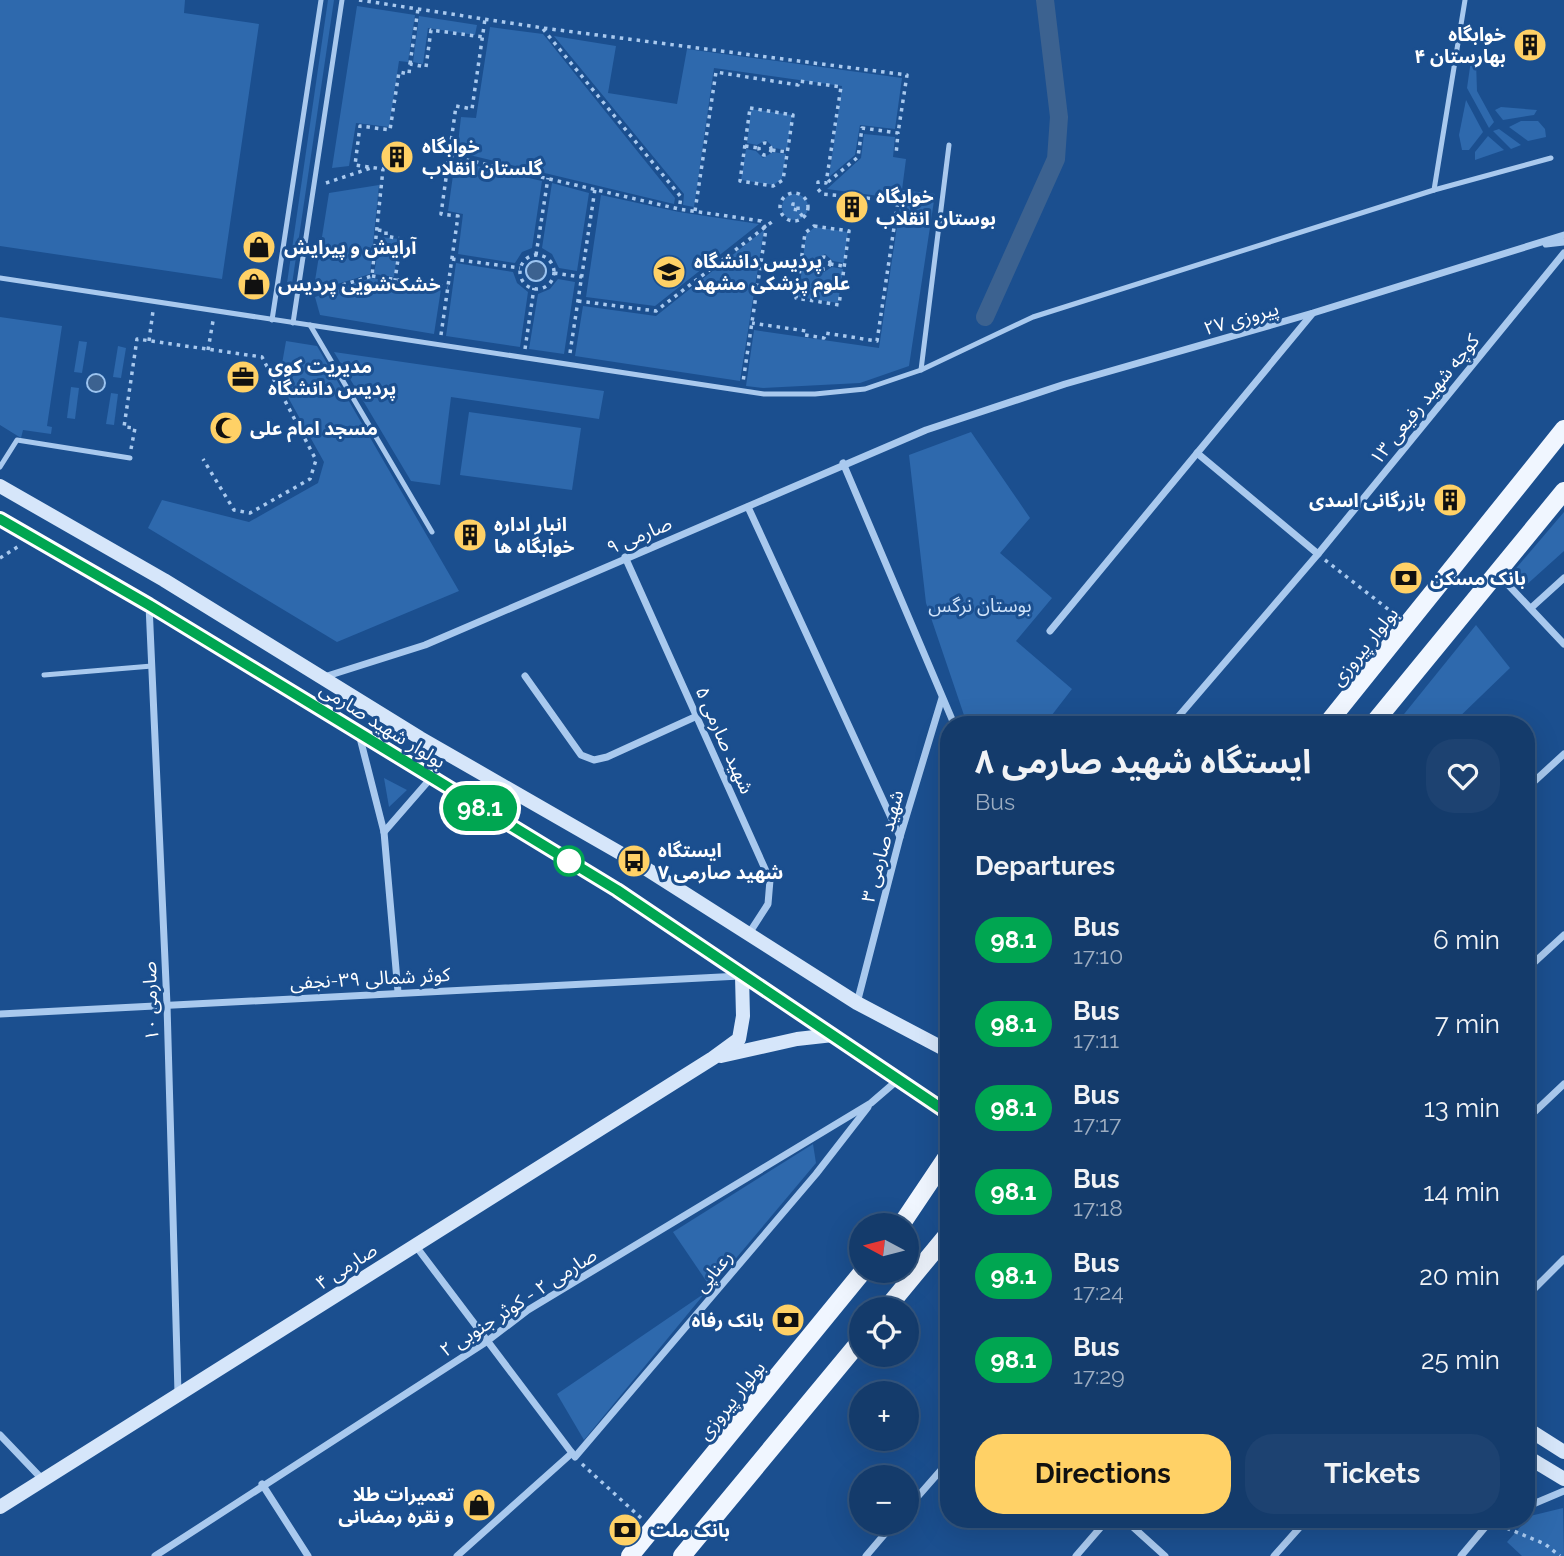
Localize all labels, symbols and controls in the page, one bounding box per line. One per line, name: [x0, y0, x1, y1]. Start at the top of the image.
place label: خوابگاه بهارستان ۴: [1415, 23, 1506, 68]
building icon: خوابگاه بهارستان ۴: [1511, 26, 1549, 64]
place label: خوابگاه گلستان انقلاب: [422, 135, 543, 179]
building icon: خوابگاه گلستان انقلاب: [378, 138, 416, 176]
place label: خوابگاه بوستان انقلاب: [876, 185, 996, 229]
building icon: خوابگاه بوستان انقلاب: [833, 188, 871, 226]
shop icon: آرایش و پیرایش: [240, 228, 278, 266]
place label: آرایش و پیرایش: [284, 236, 417, 260]
place label: پردیس دانشگاه علوم پزشکی مشهد: [694, 250, 850, 298]
school or university icon: پردیس دانشگاه علوم پزشکی مشهد: [650, 253, 688, 291]
shop icon: خشک‌شویی پردیس: [235, 265, 273, 303]
place label: خشک‌شویی پردیس: [278, 273, 441, 297]
street label: پیروزی ۲۷: [1201, 297, 1282, 341]
street label: کوچه شهید رفیعی ۱۳: [1365, 329, 1486, 470]
place label: مدیریت کوی پردیس دانشگاه: [268, 355, 396, 401]
office icon: مدیریت کوی پردیس دانشگاه: [224, 358, 262, 396]
mosque icon: مسجد امام علی: [207, 409, 245, 447]
place label: مسجد امام علی: [250, 417, 378, 443]
building icon: بازرگانی اسدی: [1431, 481, 1469, 519]
place label: بازرگانی اسدی: [1309, 489, 1426, 512]
street label: صارمی ۹: [603, 511, 675, 559]
place label: انبار اداره خوابگاه ها: [494, 513, 575, 557]
building icon: انبار اداره خوابگاه ها: [451, 516, 489, 554]
bank icon: بانک مسکن: [1387, 559, 1425, 597]
place label: بانک مسکن: [1430, 567, 1526, 589]
park label: بوستان نرگس: [928, 594, 1032, 617]
street label: بولوار پیروزی: [1326, 602, 1404, 691]
street label: بولوار شهید صارمی: [316, 678, 450, 773]
street label: شهید صارمی ۵: [691, 683, 758, 797]
button: heart: [1426, 739, 1500, 813]
text: ایستگاه شهید صارمی ۸: [975, 742, 1311, 781]
line badge: 98.1: [431, 785, 529, 831]
street label: شهید صارمی ۳: [856, 788, 908, 905]
text: Bus: [975, 788, 1015, 815]
text: 98.1: [457, 793, 503, 822]
place label: ایستگاه شهید صارمی ۷: [658, 839, 783, 884]
bus stop icon: ایستگاه شهید صارمی ۷: [615, 842, 653, 880]
unlabelled marker: [554, 846, 584, 876]
text: Departures: [975, 851, 1115, 881]
text: Bus: [1073, 912, 1120, 942]
text: 98.1: [991, 925, 1036, 954]
text: 6 min: [1433, 925, 1500, 955]
text: 17:10: [1073, 942, 1123, 969]
street label: صارمی ۱۰: [138, 961, 163, 1041]
street label: کوثر شمالی ۳۹-نجفی: [289, 963, 452, 994]
text: Bus: [1073, 996, 1120, 1026]
text: 98.1: [991, 1009, 1036, 1038]
text: 7 min: [1435, 1009, 1500, 1039]
text: 17:11: [1073, 1026, 1119, 1053]
text: Bus: [1073, 1080, 1120, 1110]
text: 98.1: [991, 1093, 1036, 1122]
text: 13 min: [1424, 1093, 1500, 1123]
text: 17:17: [1073, 1110, 1121, 1137]
text: Bus: [1073, 1164, 1120, 1194]
text: 98.1: [991, 1177, 1036, 1206]
text: 14 min: [1423, 1177, 1500, 1207]
text: 17:18: [1073, 1194, 1123, 1221]
north arrow: [849, 1213, 919, 1283]
map controls: [849, 1213, 919, 1535]
street label: صارمی ۴: [311, 1238, 381, 1295]
street label: صارمی ۲ - کوثر جنوبی ۲: [435, 1243, 601, 1362]
street label: رعناپی: [689, 1246, 738, 1298]
text: Bus: [1073, 1248, 1120, 1278]
text: 98.1: [991, 1261, 1036, 1290]
text: 20 min: [1419, 1261, 1500, 1291]
text: 17:24: [1073, 1278, 1124, 1305]
button: locate: [849, 1297, 919, 1367]
bank icon: بانک رفاه: [769, 1301, 807, 1339]
place label: بانک رفاه: [691, 1309, 764, 1332]
text: Bus: [1073, 1332, 1120, 1362]
text: 98.1: [991, 1345, 1036, 1374]
text: 25 min: [1421, 1345, 1500, 1375]
street label: بولوار پیروزی: [693, 1356, 771, 1445]
text: 17:29: [1073, 1362, 1125, 1389]
button: +: [849, 1381, 919, 1451]
button: Directions: [975, 1434, 1231, 1514]
button: Tickets: [1245, 1434, 1500, 1514]
button: −: [849, 1465, 919, 1535]
place label: تعمیرات طلا و نقره رمضانی: [338, 1483, 454, 1528]
shop icon: تعمیرات طلا و نقره رمضانی: [460, 1486, 498, 1524]
bank icon: بانک ملت: [606, 1511, 644, 1549]
place label: بانک ملت: [650, 1519, 730, 1541]

